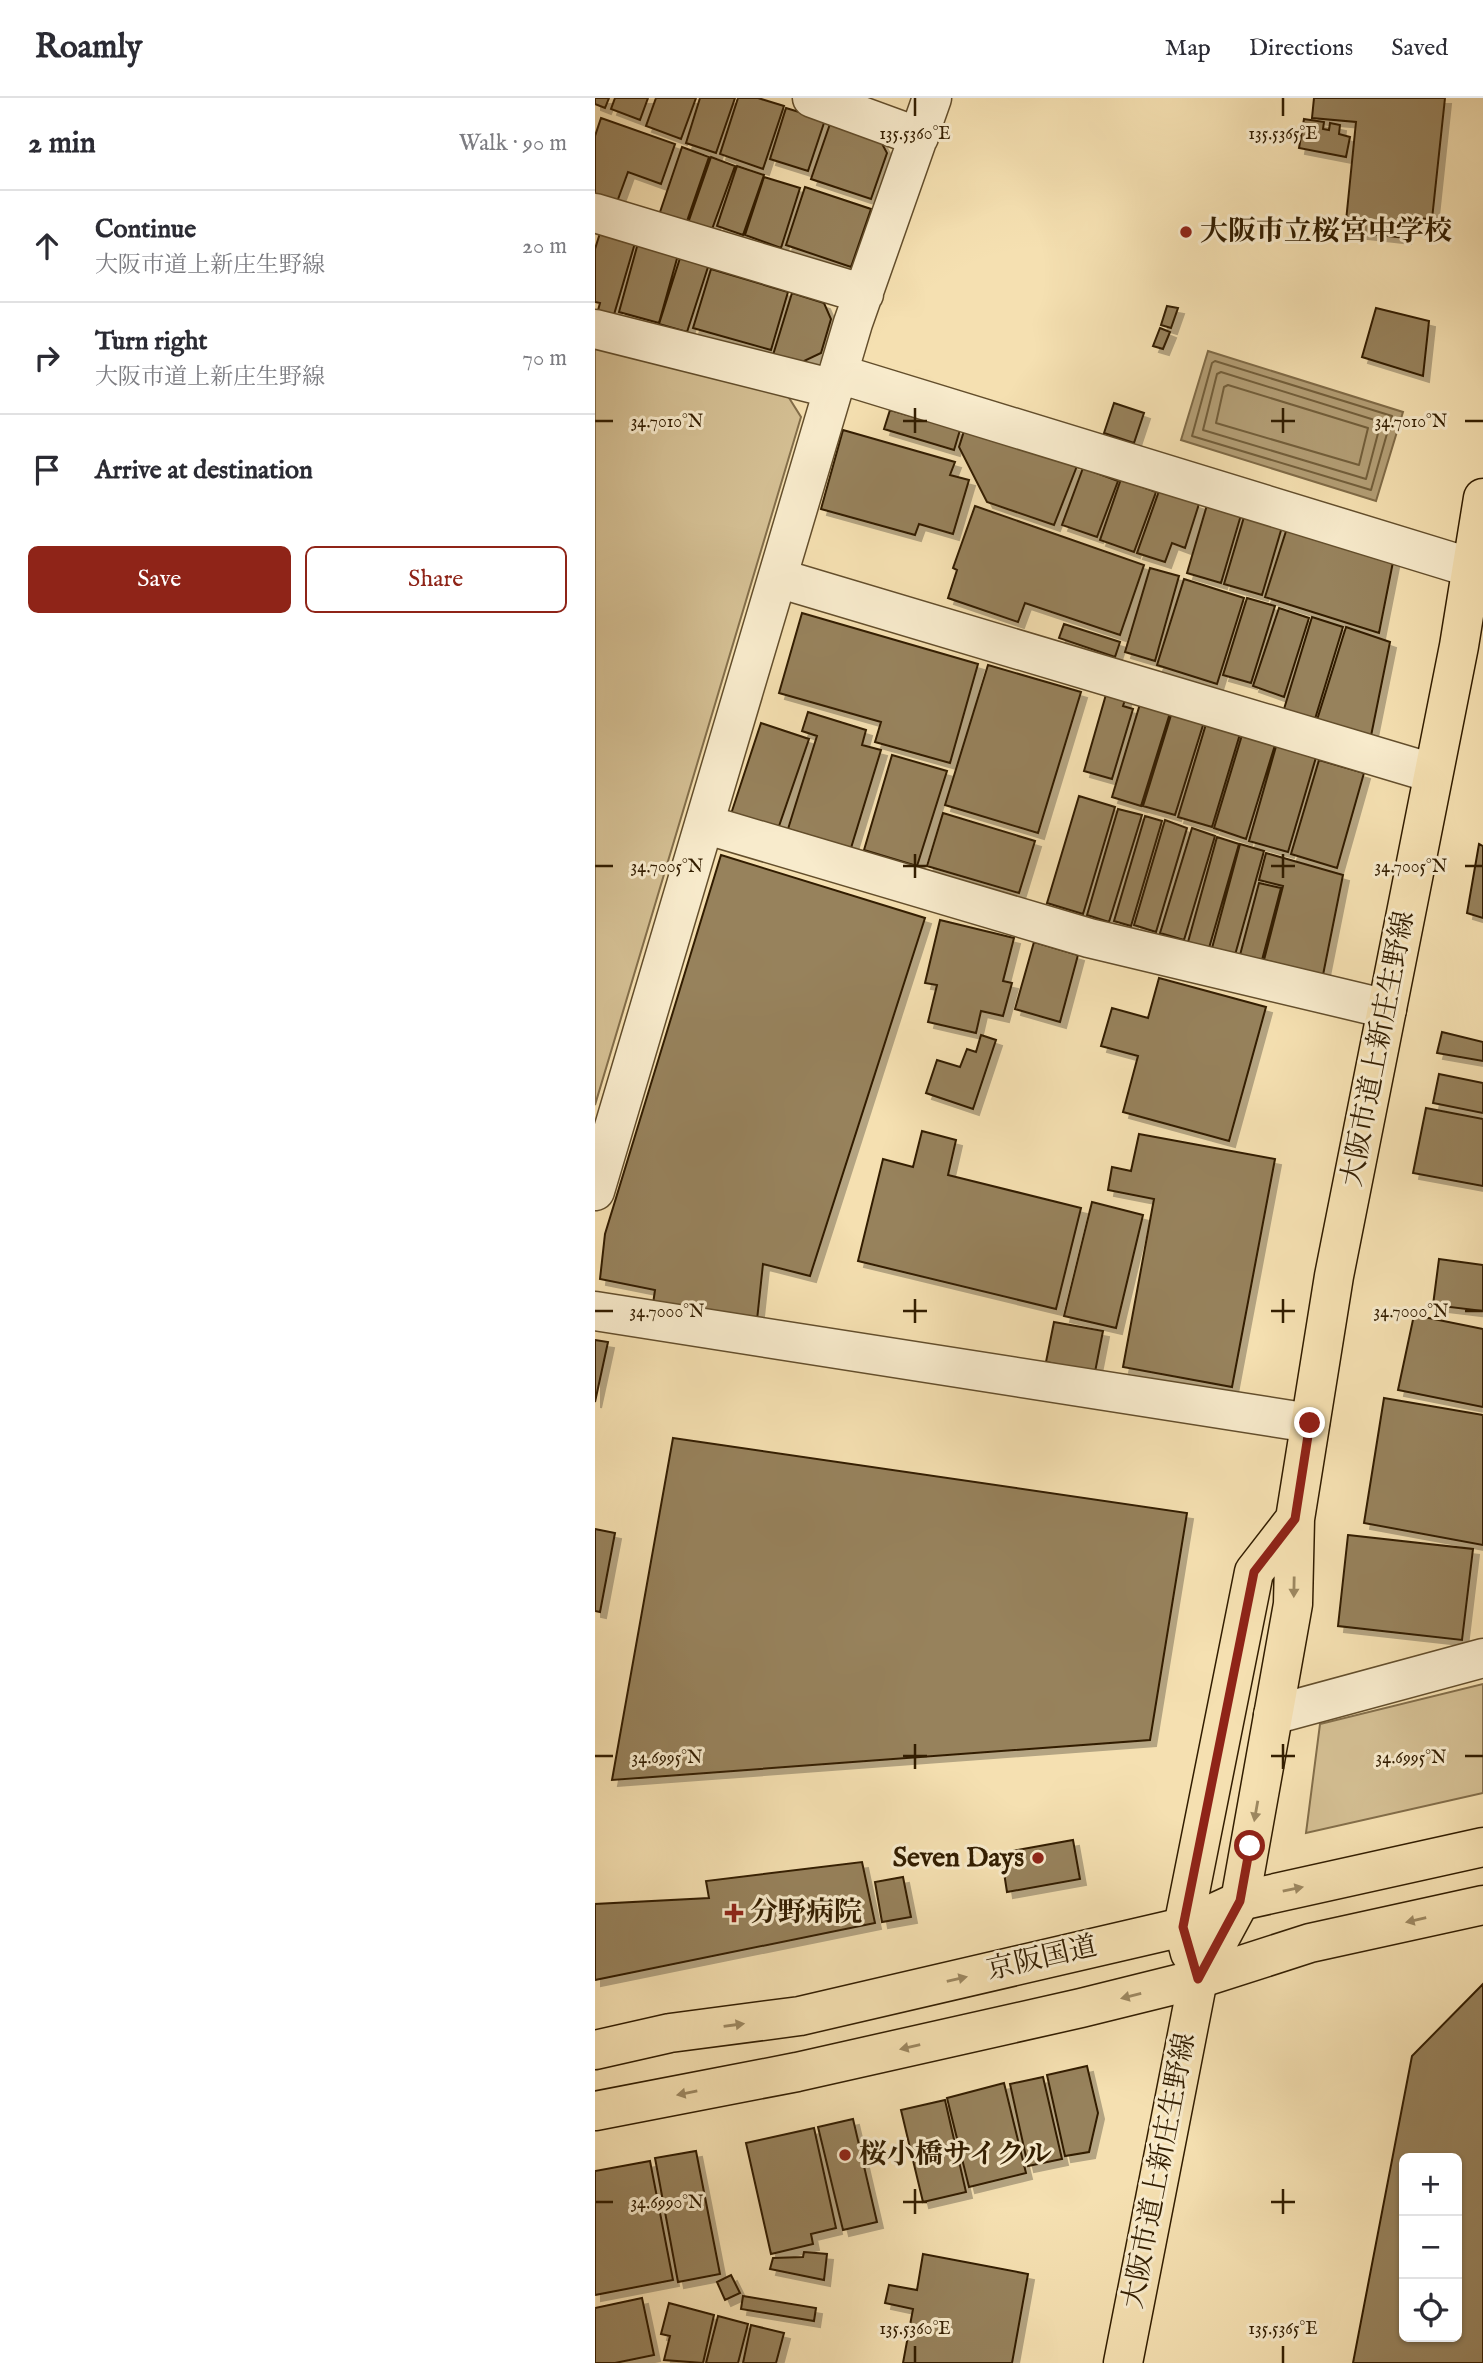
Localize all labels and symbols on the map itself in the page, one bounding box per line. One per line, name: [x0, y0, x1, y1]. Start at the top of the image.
text: 135.5360°E: [879, 123, 951, 146]
text: 135.5365°E: [1248, 123, 1318, 146]
place label: 大阪市立桜宮中学校: [1200, 215, 1452, 250]
marker: 大阪市立桜宮中学校: [1178, 224, 1194, 240]
text: 34.7010°N: [631, 411, 704, 434]
text: 34.7010°N: [1375, 411, 1448, 434]
text: 34.7005°N: [631, 856, 704, 879]
text: 34.7005°N: [1375, 856, 1448, 879]
street label: 大阪市道上新庄生野線: [1335, 908, 1423, 1190]
text: 34.7000°N: [629, 1301, 705, 1324]
text: 34.7000°N: [1373, 1301, 1449, 1324]
route end: [1294, 1407, 1325, 1438]
one-way arrow: [1288, 1576, 1299, 1598]
text: 34.6995°N: [632, 1747, 703, 1770]
text: 34.6995°N: [1376, 1747, 1447, 1770]
one-way arrow: [1250, 1800, 1261, 1822]
route start: [1234, 1830, 1265, 1861]
place label: Seven Days: [893, 1841, 1024, 1876]
marker: Seven Days: [1030, 1850, 1046, 1866]
one-way arrow: [1282, 1883, 1304, 1894]
place label: 分野病院: [750, 1896, 862, 1931]
marker: 分野病院: [724, 1903, 744, 1923]
one-way arrow: [1405, 1914, 1427, 1925]
street label: 京阪国道: [983, 1929, 1101, 1989]
one-way arrow: [946, 1973, 968, 1984]
one-way arrow: [1120, 1991, 1142, 2002]
one-way arrow: [723, 2019, 745, 2030]
street label: 大阪市道上新庄生野線: [1116, 2030, 1204, 2312]
one-way arrow: [899, 2041, 921, 2052]
one-way arrow: [676, 2088, 698, 2099]
place label: 桜小橋サイクル: [859, 2138, 1052, 2173]
marker: 桜小橋サイクル: [837, 2147, 853, 2163]
text: 34.6990°N: [630, 2192, 704, 2215]
text: 135.5360°E: [879, 2318, 951, 2341]
text: 135.5365°E: [1248, 2318, 1318, 2341]

